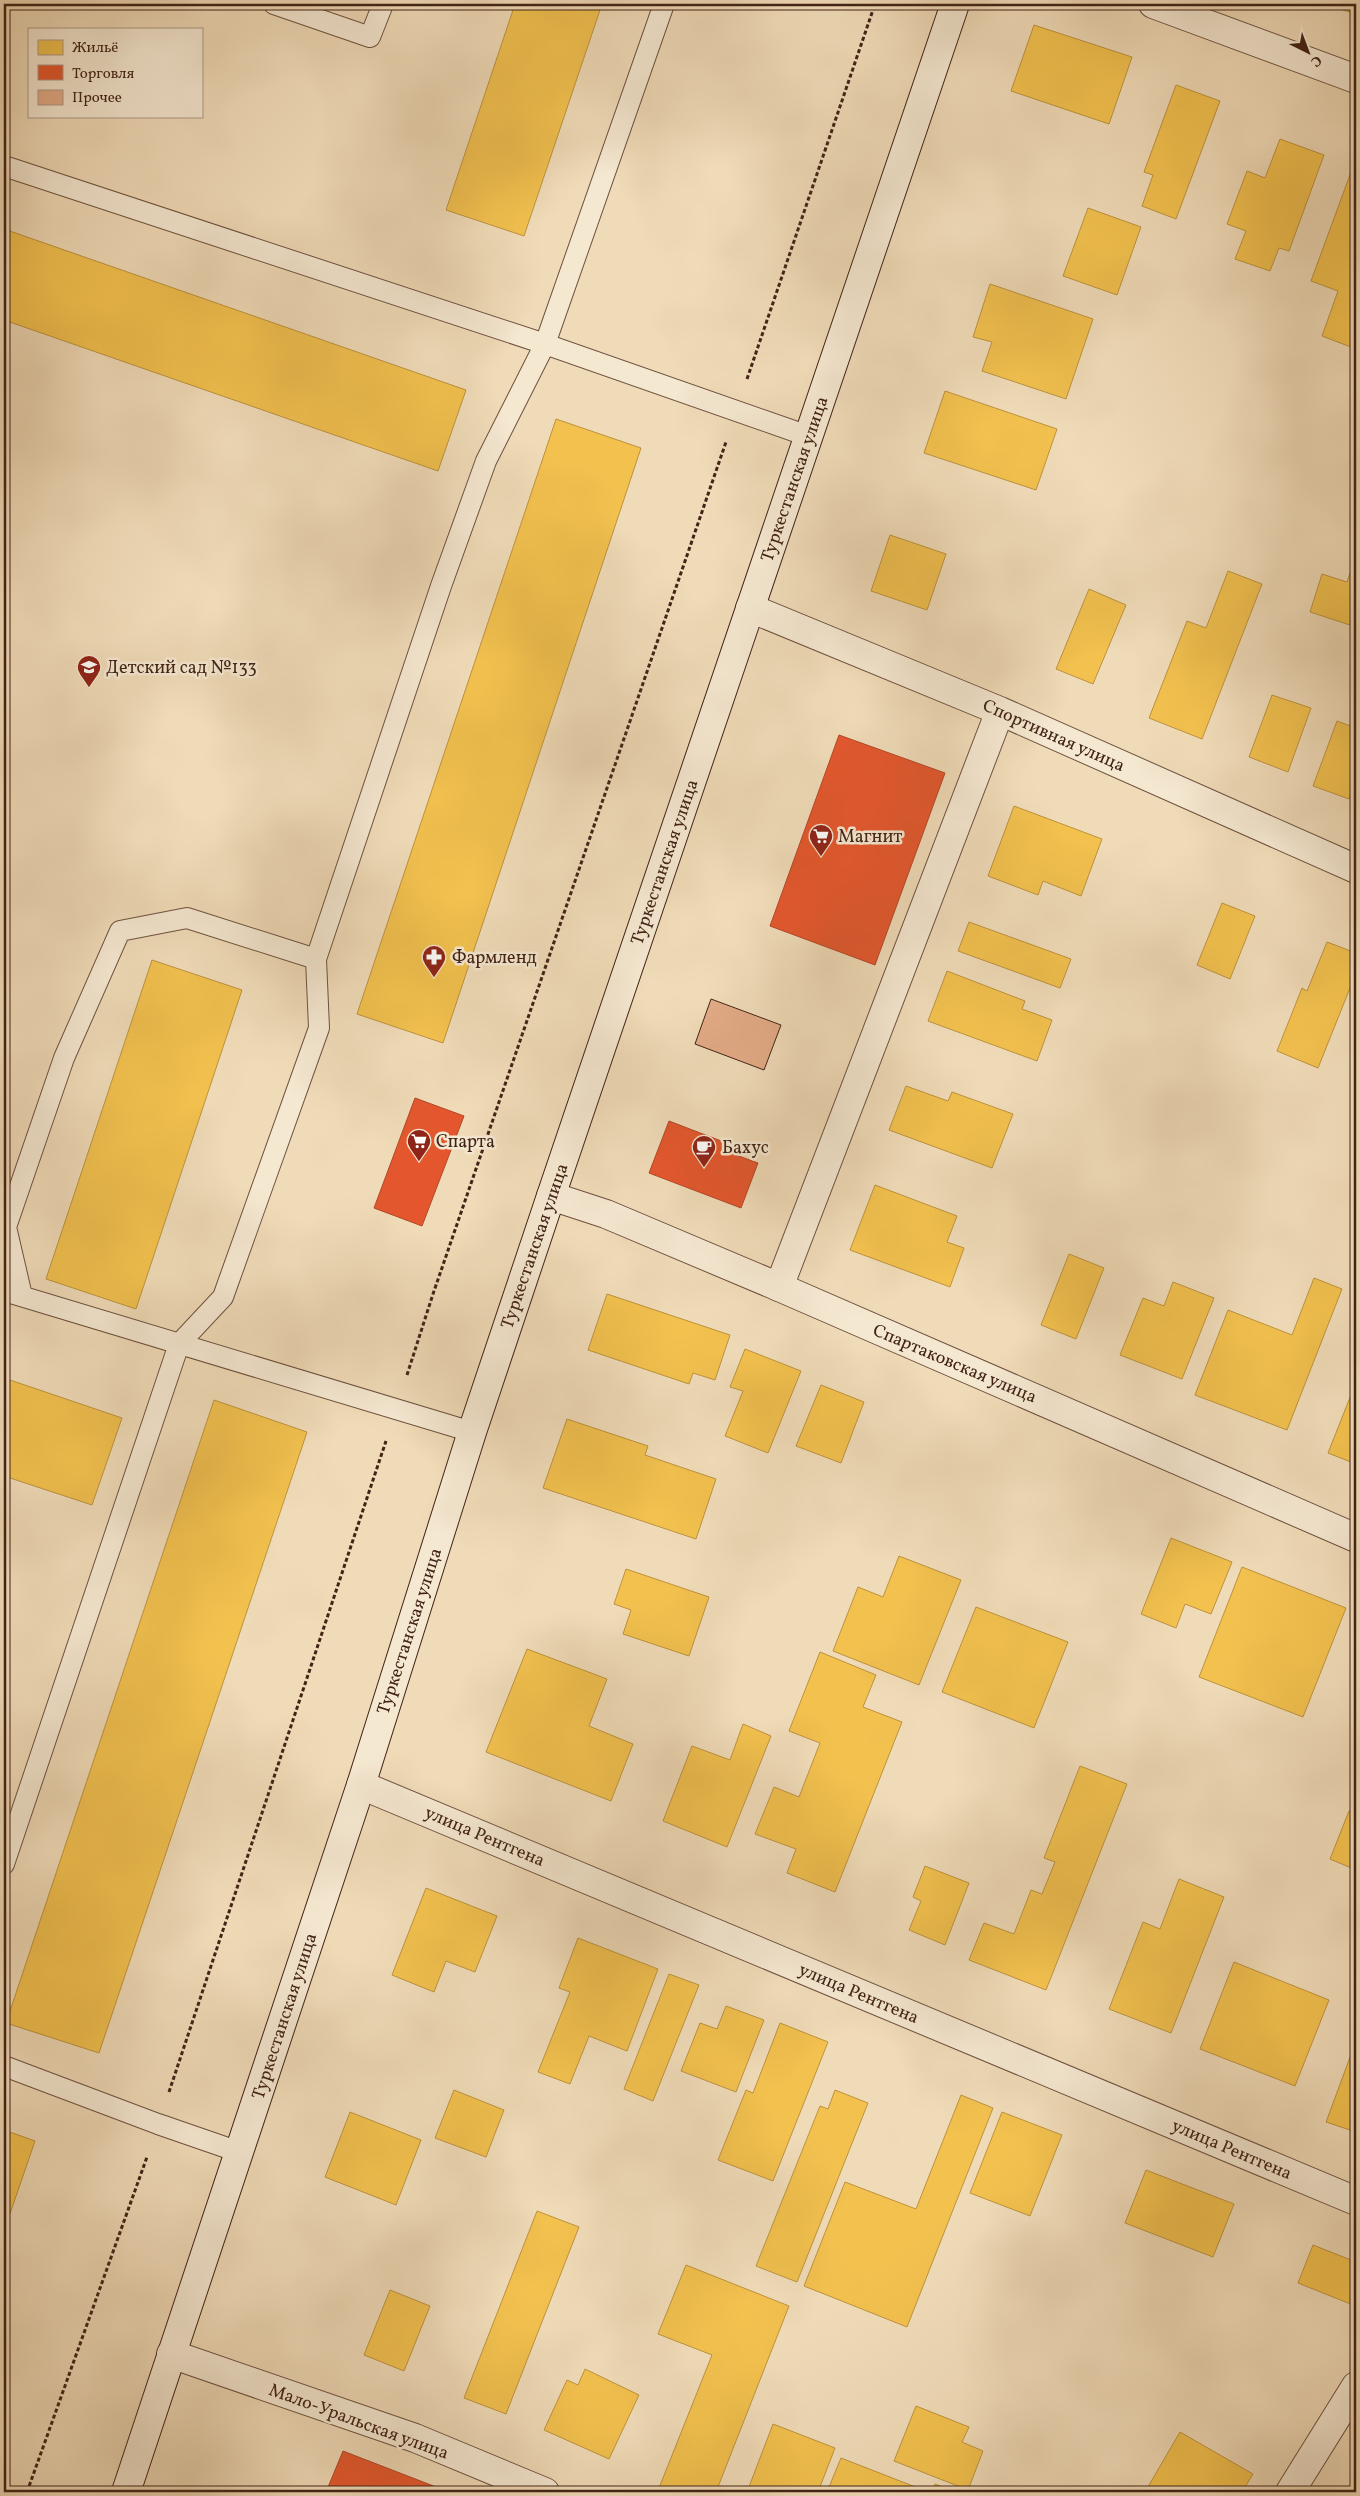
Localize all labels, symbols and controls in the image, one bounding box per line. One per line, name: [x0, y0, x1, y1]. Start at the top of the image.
legend: [28, 28, 202, 118]
north arrow: [1282, 28, 1332, 78]
text: Жильё: [72, 38, 118, 59]
text: С: [1306, 50, 1325, 71]
text: Торговля: [72, 64, 134, 85]
text: Прочее: [72, 88, 122, 109]
street label: Туркестанская улица: [755, 393, 836, 566]
school or university icon: Детский сад №133: [76, 654, 102, 688]
place label: Детский сад №133: [106, 656, 257, 681]
street label: Спортивная улица: [978, 694, 1129, 779]
street label: Туркестанская улица: [625, 776, 706, 949]
supermarket icon: Магнит: [808, 823, 834, 857]
place label: Магнит: [838, 825, 902, 850]
pharmacy icon: Фармленд: [421, 944, 447, 978]
place label: Фармленд: [452, 946, 537, 971]
supermarket icon: Спарта: [406, 1128, 432, 1162]
place label: Спарта: [436, 1130, 495, 1155]
cafe icon: Бахус: [691, 1134, 717, 1168]
place label: Бахус: [722, 1136, 769, 1161]
street label: Туркестанская улица: [495, 1160, 576, 1333]
street label: Спартаковская улица: [869, 1318, 1040, 1410]
street label: Туркестанская улица: [372, 1545, 449, 1718]
street label: улица Рентгена: [420, 1801, 548, 1874]
street label: Туркестанская улица: [247, 1930, 324, 2103]
street label: улица Рентгена: [794, 1958, 922, 2031]
street label: улица Рентгена: [1167, 2114, 1295, 2187]
street label: Мало-Уральская улица: [265, 2378, 452, 2467]

